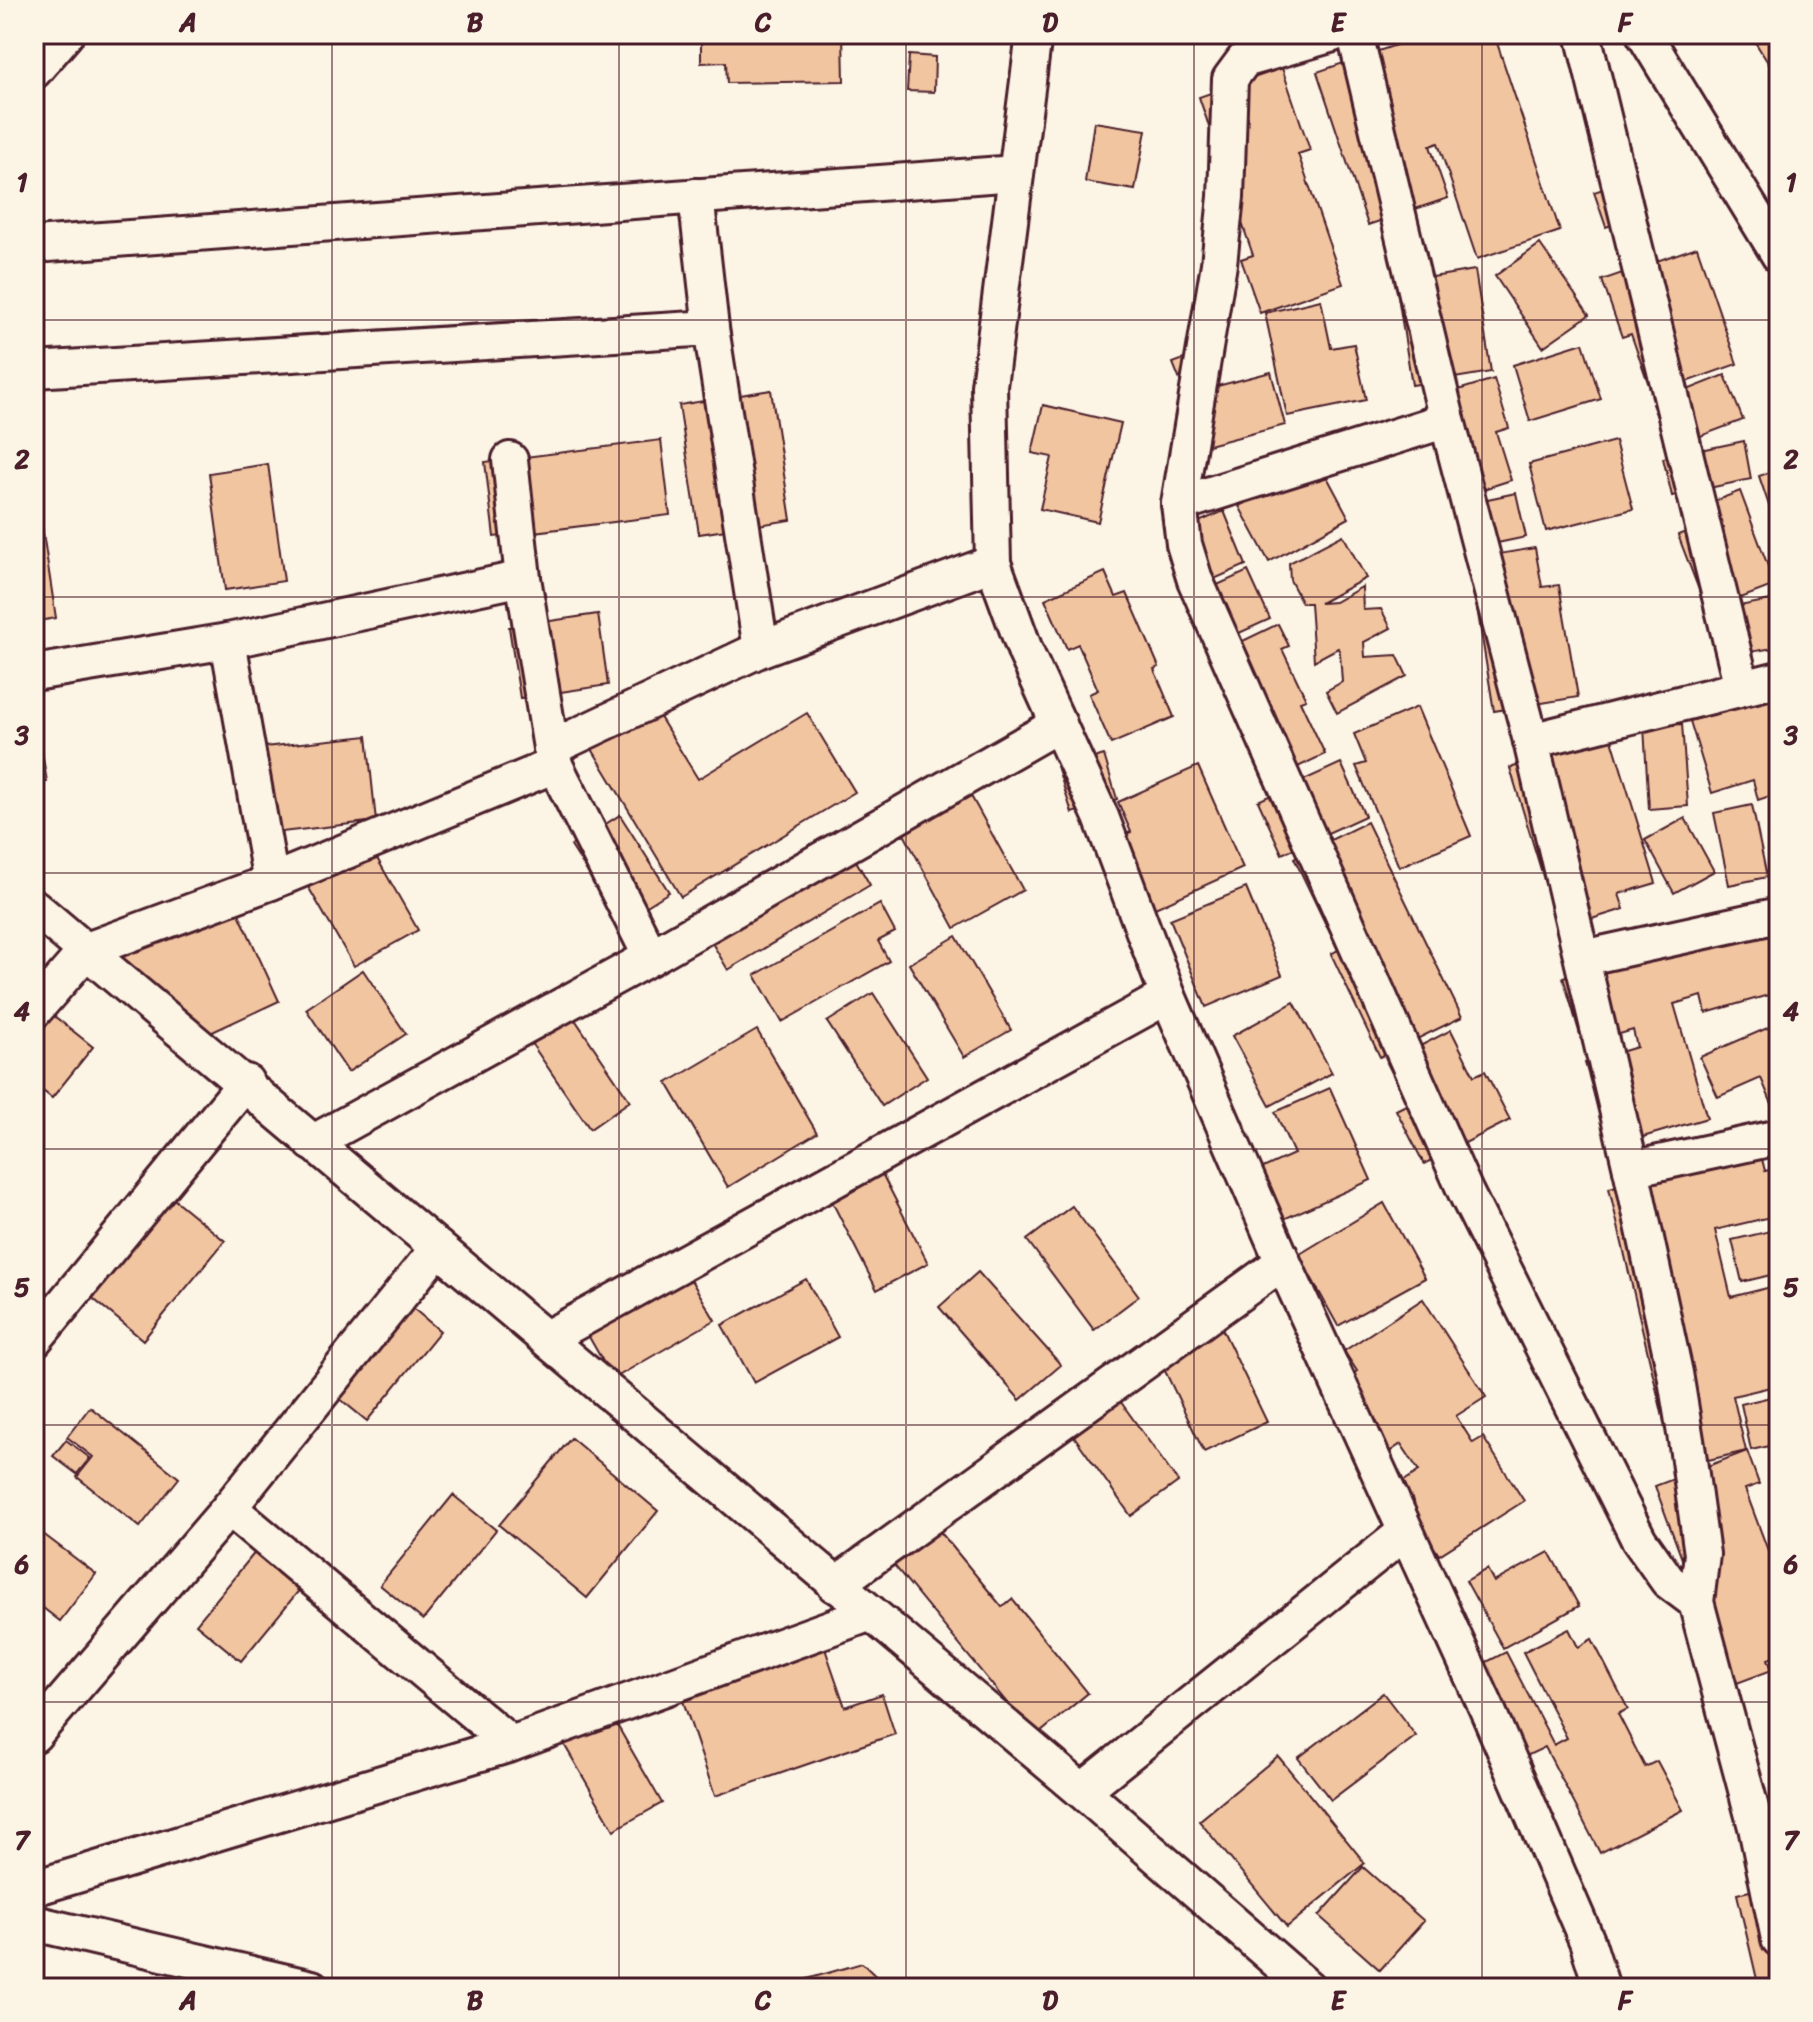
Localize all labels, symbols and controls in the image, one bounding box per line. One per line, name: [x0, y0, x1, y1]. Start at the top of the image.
text: A: [178, 0, 197, 45]
text: B: [467, 0, 484, 45]
text: C: [754, 0, 772, 45]
text: D: [1042, 0, 1058, 45]
text: E: [1331, 0, 1348, 45]
text: F: [1617, 0, 1634, 45]
text: 1: [16, 159, 28, 205]
text: 1: [1785, 159, 1797, 205]
text: 2: [13, 436, 30, 482]
text: 2: [1782, 436, 1799, 482]
text: 3: [14, 712, 30, 758]
text: 3: [1783, 712, 1799, 758]
text: 4: [14, 988, 30, 1034]
text: 4: [1783, 988, 1799, 1034]
text: 5: [14, 1264, 30, 1310]
text: 5: [1783, 1264, 1799, 1310]
text: 6: [14, 1541, 30, 1587]
text: 6: [1783, 1541, 1799, 1587]
text: 7: [15, 1817, 32, 1863]
text: 7: [1784, 1817, 1801, 1863]
text: A: [178, 1977, 197, 2022]
text: B: [467, 1977, 484, 2022]
text: C: [754, 1977, 772, 2022]
text: D: [1042, 1977, 1058, 2022]
text: E: [1331, 1977, 1348, 2022]
text: F: [1617, 1977, 1634, 2022]

